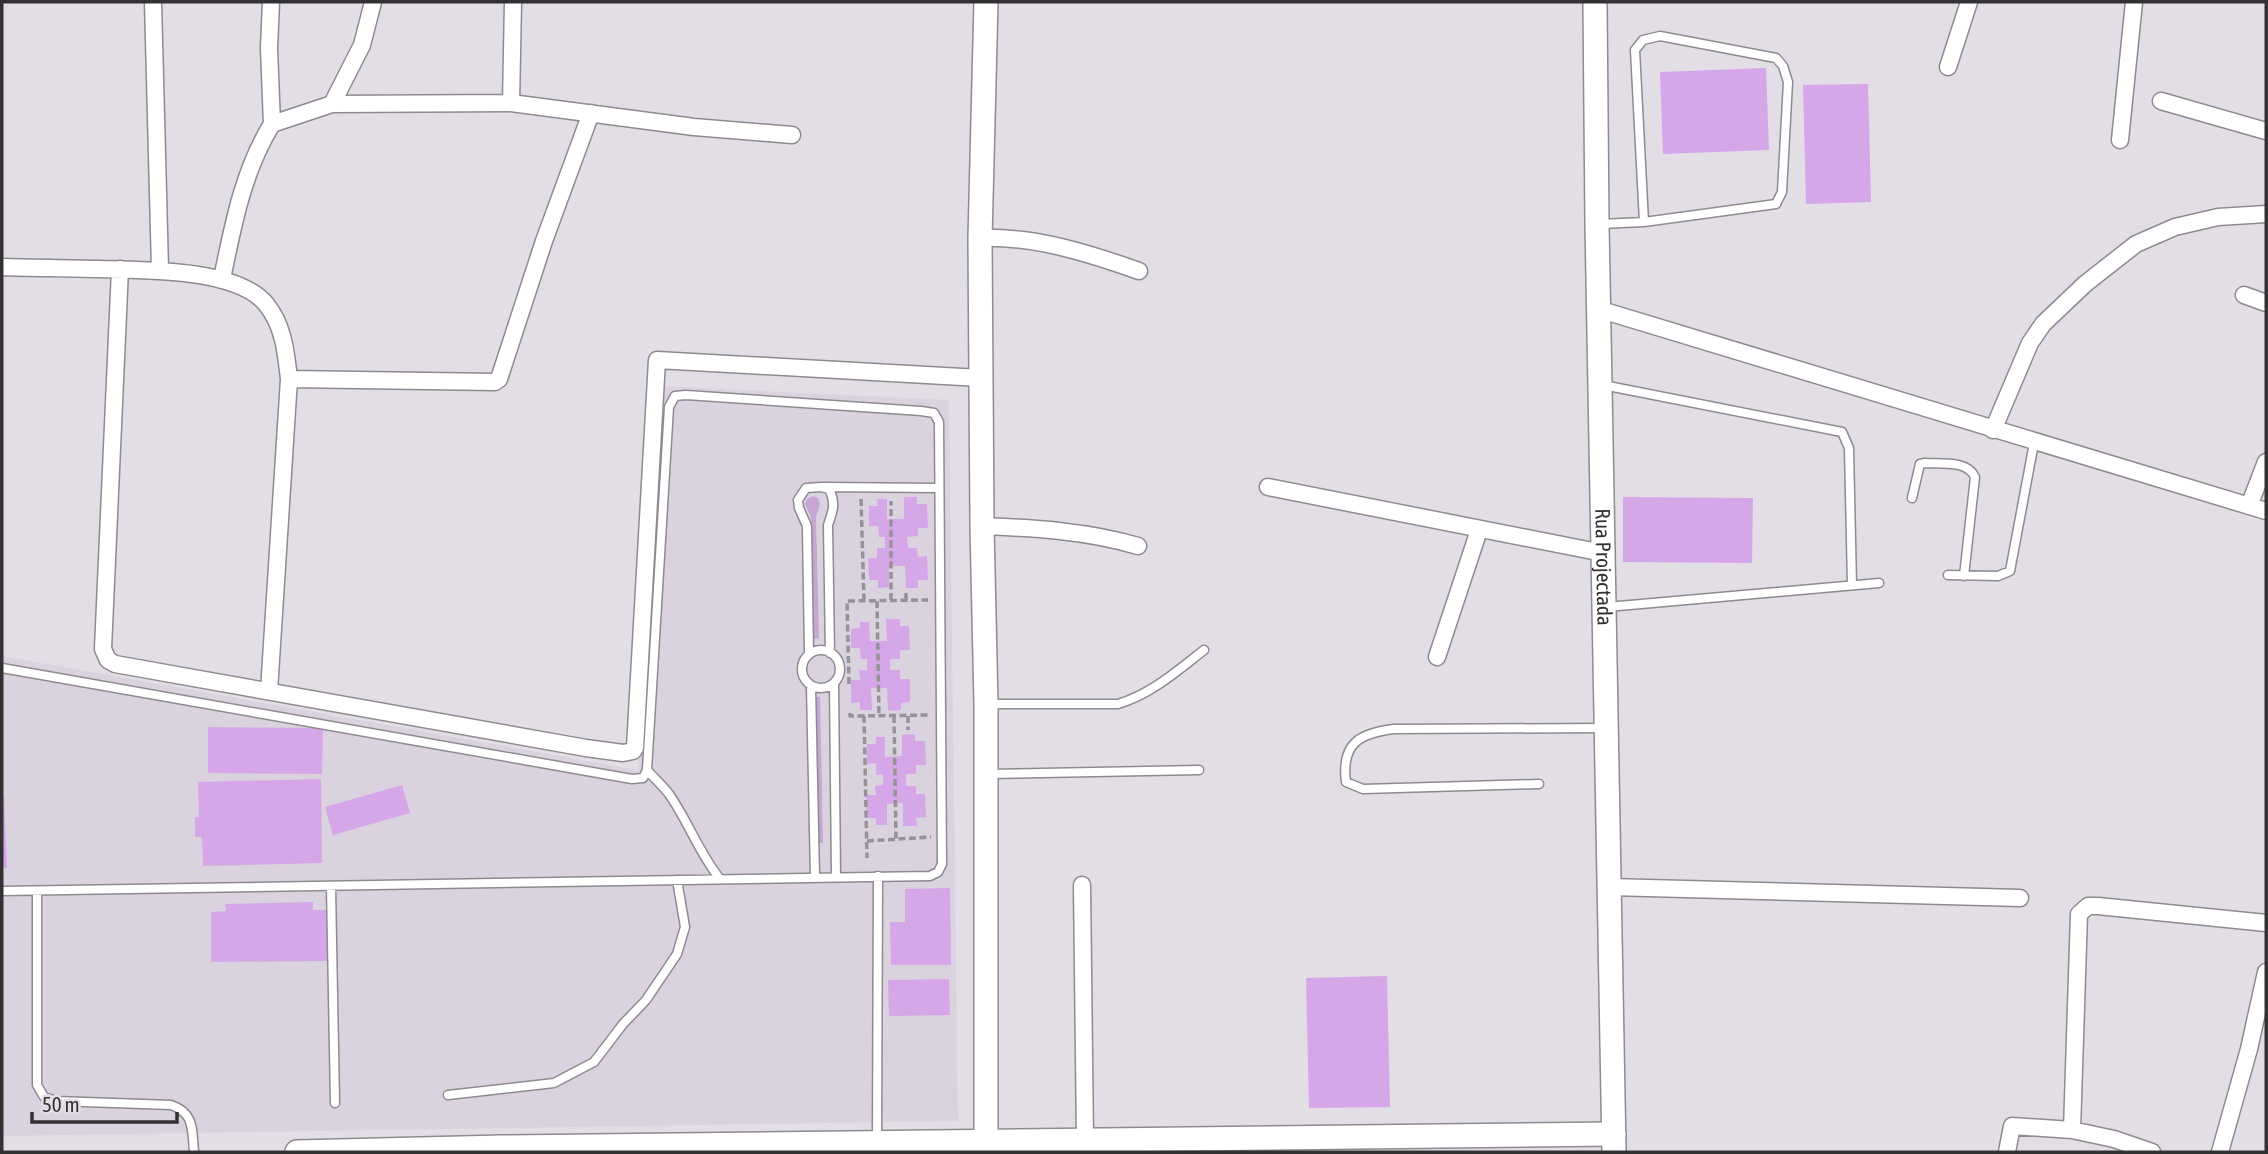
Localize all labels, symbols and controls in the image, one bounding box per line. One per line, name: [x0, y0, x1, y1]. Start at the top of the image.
street label: Rua Projectada: [1591, 508, 1617, 626]
scale bar: [32, 1080, 177, 1124]
text: 50 m: [42, 1092, 80, 1116]

